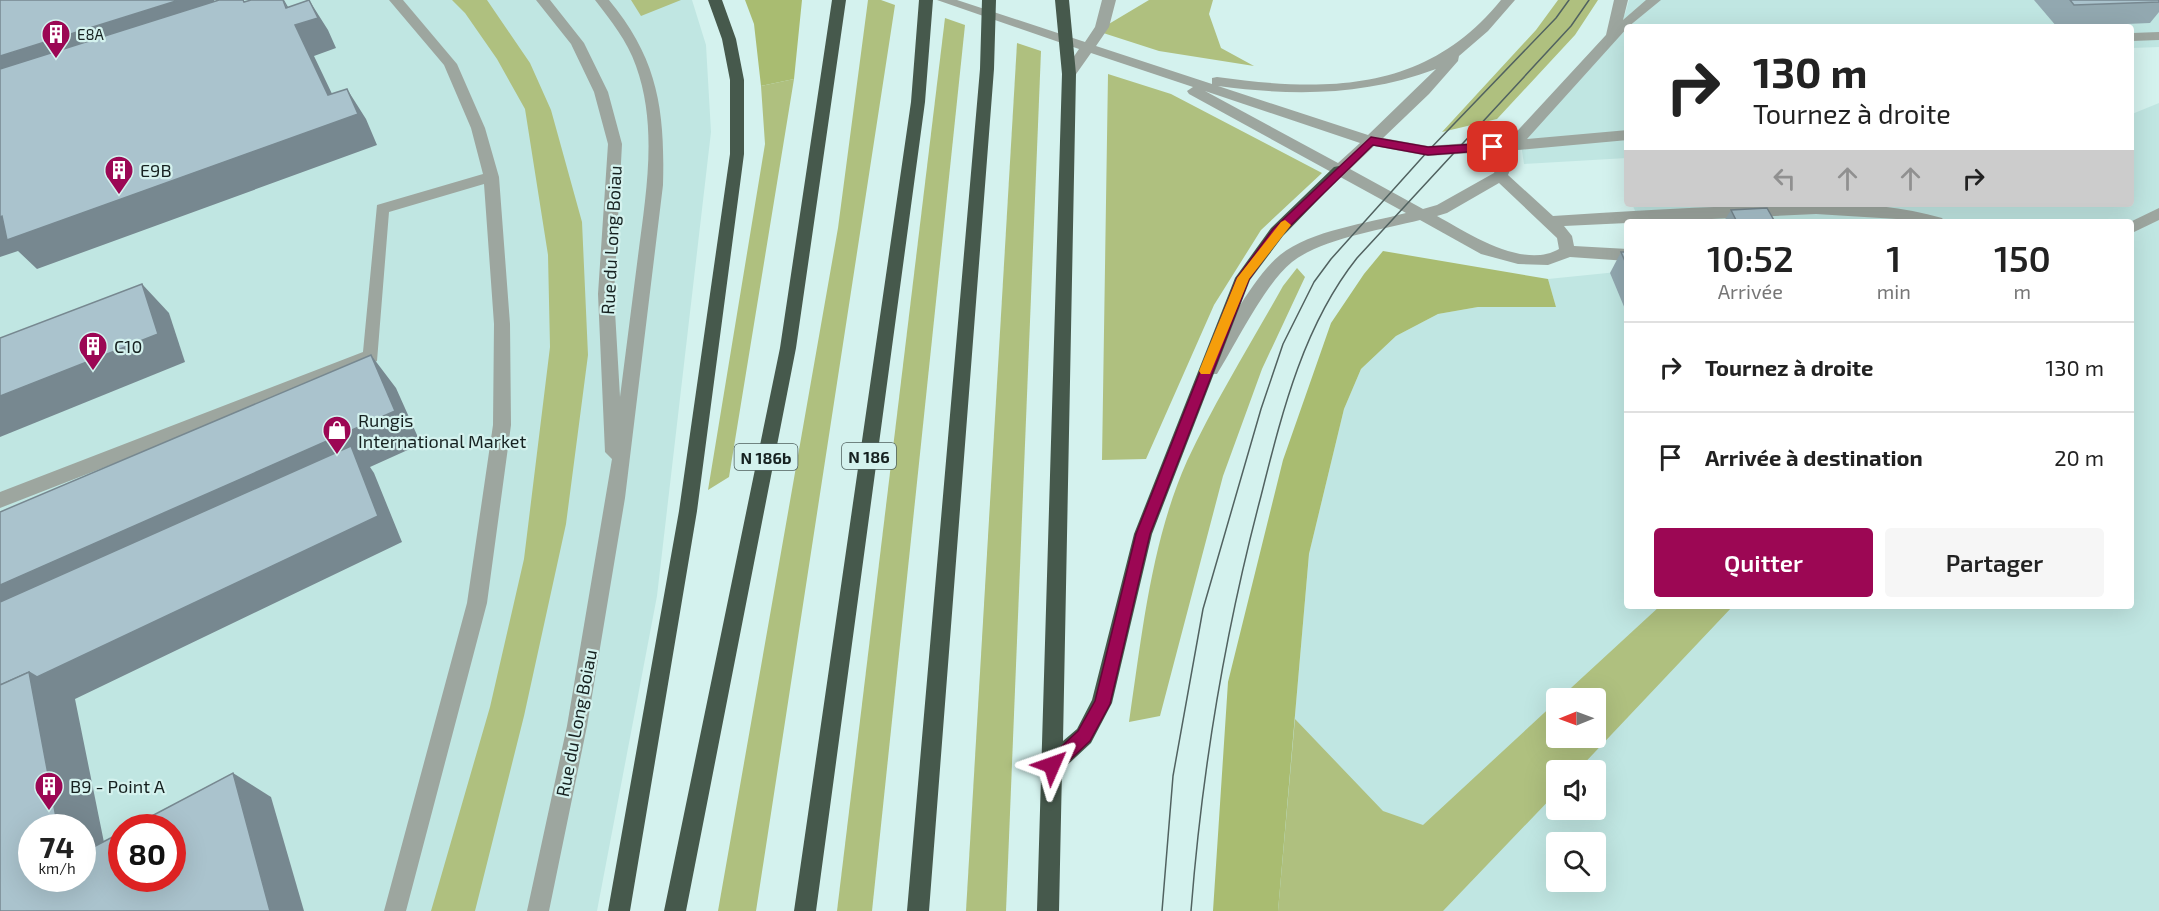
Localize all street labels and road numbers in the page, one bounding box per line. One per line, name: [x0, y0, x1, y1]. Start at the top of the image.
street label: Rue du Long Boiau: [596, 165, 626, 315]
road number: N 186: [842, 443, 896, 469]
road number: N 186b: [734, 444, 798, 470]
street label: Rue du Long Boiau: [551, 647, 601, 799]

